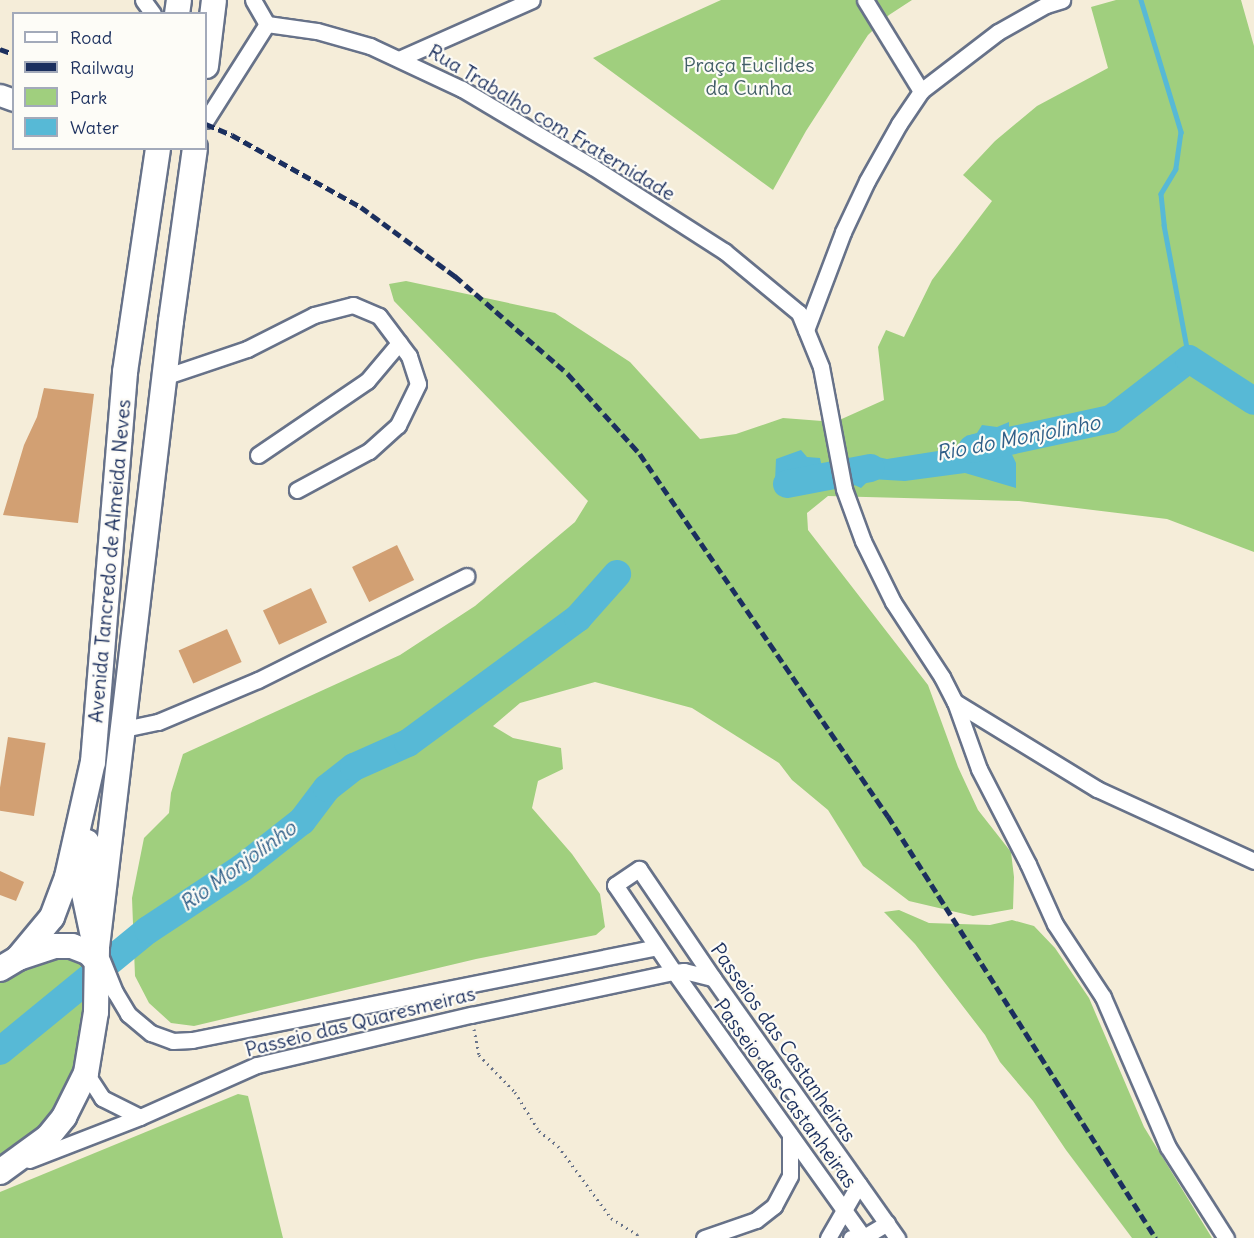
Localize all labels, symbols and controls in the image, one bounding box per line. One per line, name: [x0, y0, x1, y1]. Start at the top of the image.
legend: [12, 12, 207, 150]
text: Road: [70, 26, 112, 49]
street label: Rua Trabalho com Fraternidade: [424, 39, 680, 205]
park label: Praça Euclides da Cunha: [683, 53, 815, 100]
text: Railway: [70, 56, 134, 79]
text: Park: [70, 86, 107, 109]
text: Water: [70, 116, 119, 139]
street label: Avenida Tancredo de Almeida Neves: [83, 398, 135, 724]
water label: Rio do Monjolinho: [934, 410, 1102, 466]
water label: Rio Monjolinho: [175, 815, 301, 917]
street label: Passeios das Castanheiras: [706, 938, 862, 1146]
street label: Passeio das Quaresmeiras: [242, 981, 478, 1061]
street label: Passeio das Castanheiras: [709, 994, 863, 1192]

